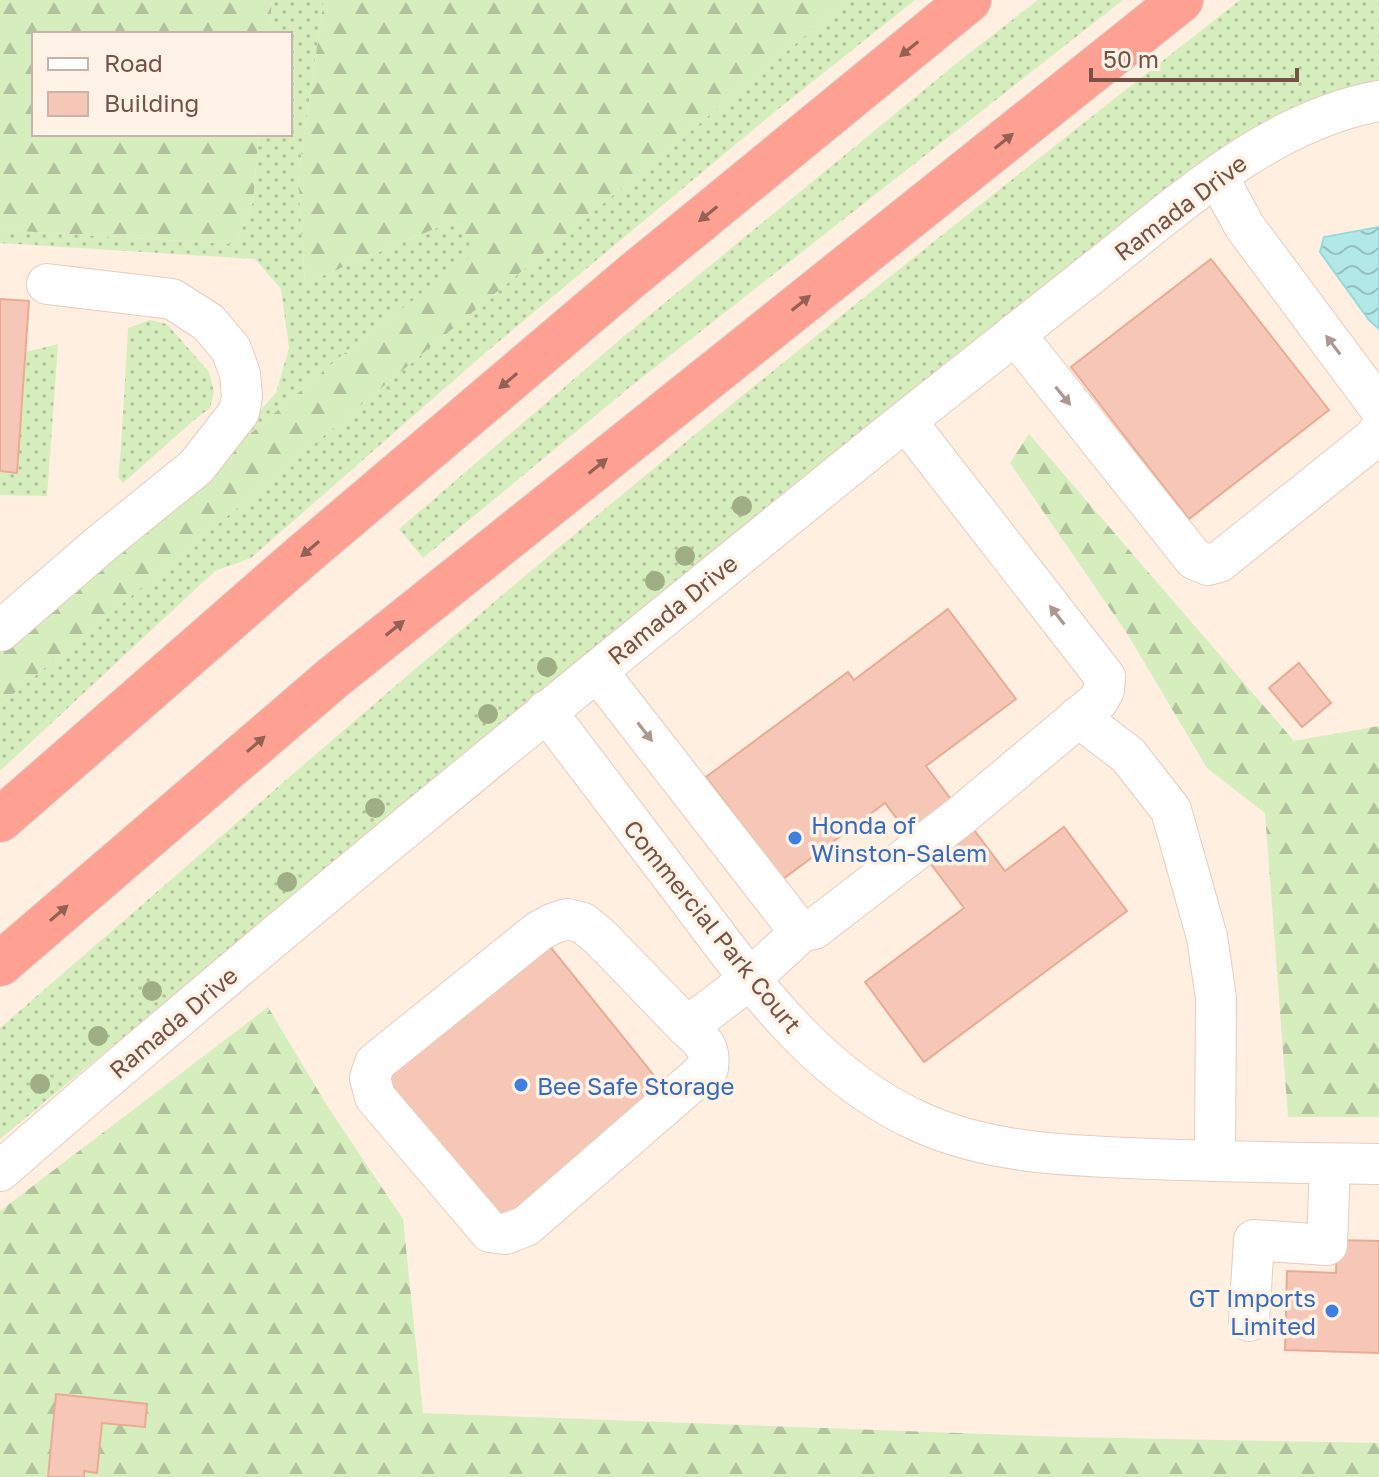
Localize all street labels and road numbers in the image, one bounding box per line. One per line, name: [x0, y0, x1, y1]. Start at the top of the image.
street label: Ramada Drive: [1108, 148, 1252, 266]
street label: Ramada Drive: [601, 548, 743, 670]
street label: Commercial Park Court: [618, 814, 808, 1038]
street label: Ramada Drive: [103, 960, 243, 1084]

